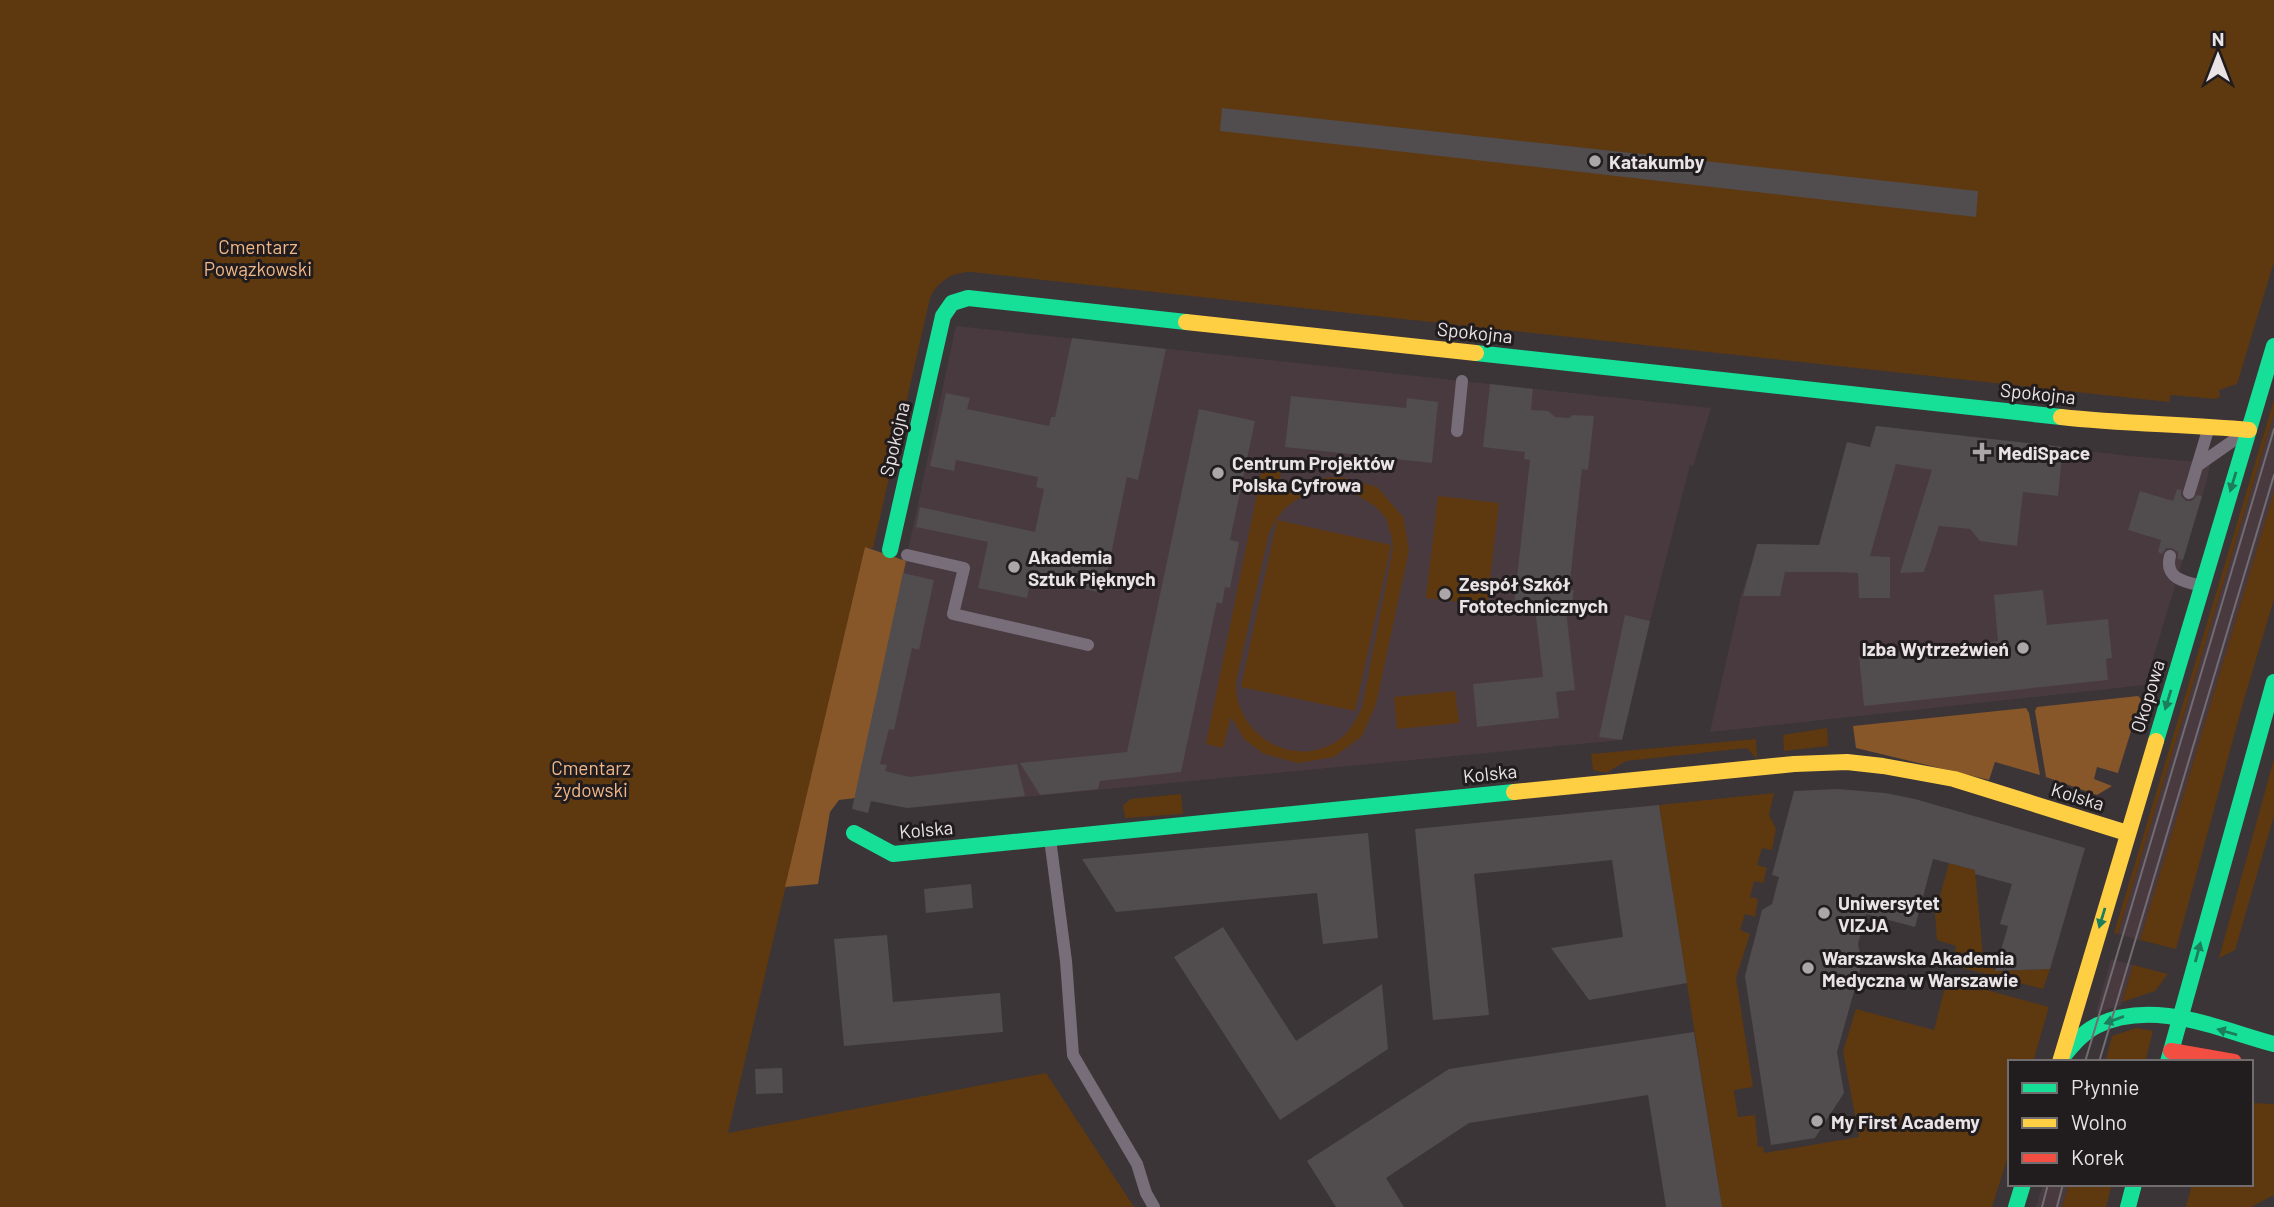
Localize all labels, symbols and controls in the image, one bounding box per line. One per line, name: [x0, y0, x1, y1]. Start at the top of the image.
north arrow: [2183, 21, 2253, 91]
text: N: [2212, 27, 2224, 50]
place label: Katakumby: [1609, 150, 1705, 173]
marker: Katakumby: [1587, 153, 1603, 169]
park label: Cmentarz Powązkowski: [204, 235, 312, 280]
street label: Spokojna: [1436, 317, 1514, 347]
street label: Spokojna: [1999, 378, 2077, 408]
street label: Spokojna: [874, 399, 914, 479]
place label: MediSpace: [1998, 441, 2090, 464]
marker: MediSpace: [1972, 442, 1992, 462]
place label: Centrum Projektów Polska Cyfrowa: [1232, 451, 1395, 496]
marker: Centrum Projektów Polska Cyfrowa: [1210, 465, 1226, 481]
one-way arrow: [2228, 472, 2238, 493]
place label: Akademia Sztuk Pięknych: [1028, 545, 1156, 590]
marker: Akademia Sztuk Pięknych: [1006, 559, 1022, 575]
place label: Zespół Szkół Fototechnicznych: [1459, 572, 1608, 617]
marker: Zespół Szkół Fototechnicznych: [1437, 586, 1453, 602]
place label: Izba Wytrzeźwień: [1862, 637, 2009, 660]
marker: Izba Wytrzeźwień: [2015, 640, 2031, 656]
street label: Okopowa: [2125, 657, 2169, 735]
one-way arrow: [2162, 690, 2172, 711]
park label: Cmentarz żydowski: [551, 756, 631, 801]
street label: Kolska: [1462, 759, 1518, 787]
street label: Kolska: [2049, 777, 2107, 815]
street label: Kolska: [898, 815, 954, 843]
place label: Uniwersytet VIZJA: [1838, 891, 1940, 936]
marker: Uniwersytet VIZJA: [1816, 905, 1832, 921]
one-way arrow: [2096, 907, 2106, 928]
one-way arrow: [2193, 941, 2204, 963]
place label: Warszawska Akademia Medyczna w Warszawie: [1822, 946, 2018, 991]
marker: Warszawska Akademia Medyczna w Warszawie: [1800, 960, 1816, 976]
one-way arrow: [2103, 1014, 2124, 1025]
one-way arrow: [2216, 1026, 2238, 1037]
legend: [2008, 1060, 2253, 1186]
text: Płynnie: [2071, 1074, 2139, 1099]
text: Wolno: [2071, 1109, 2127, 1134]
place label: My First Academy: [1831, 1110, 1980, 1133]
marker: My First Academy: [1809, 1113, 1825, 1129]
text: Korek: [2071, 1144, 2124, 1169]

